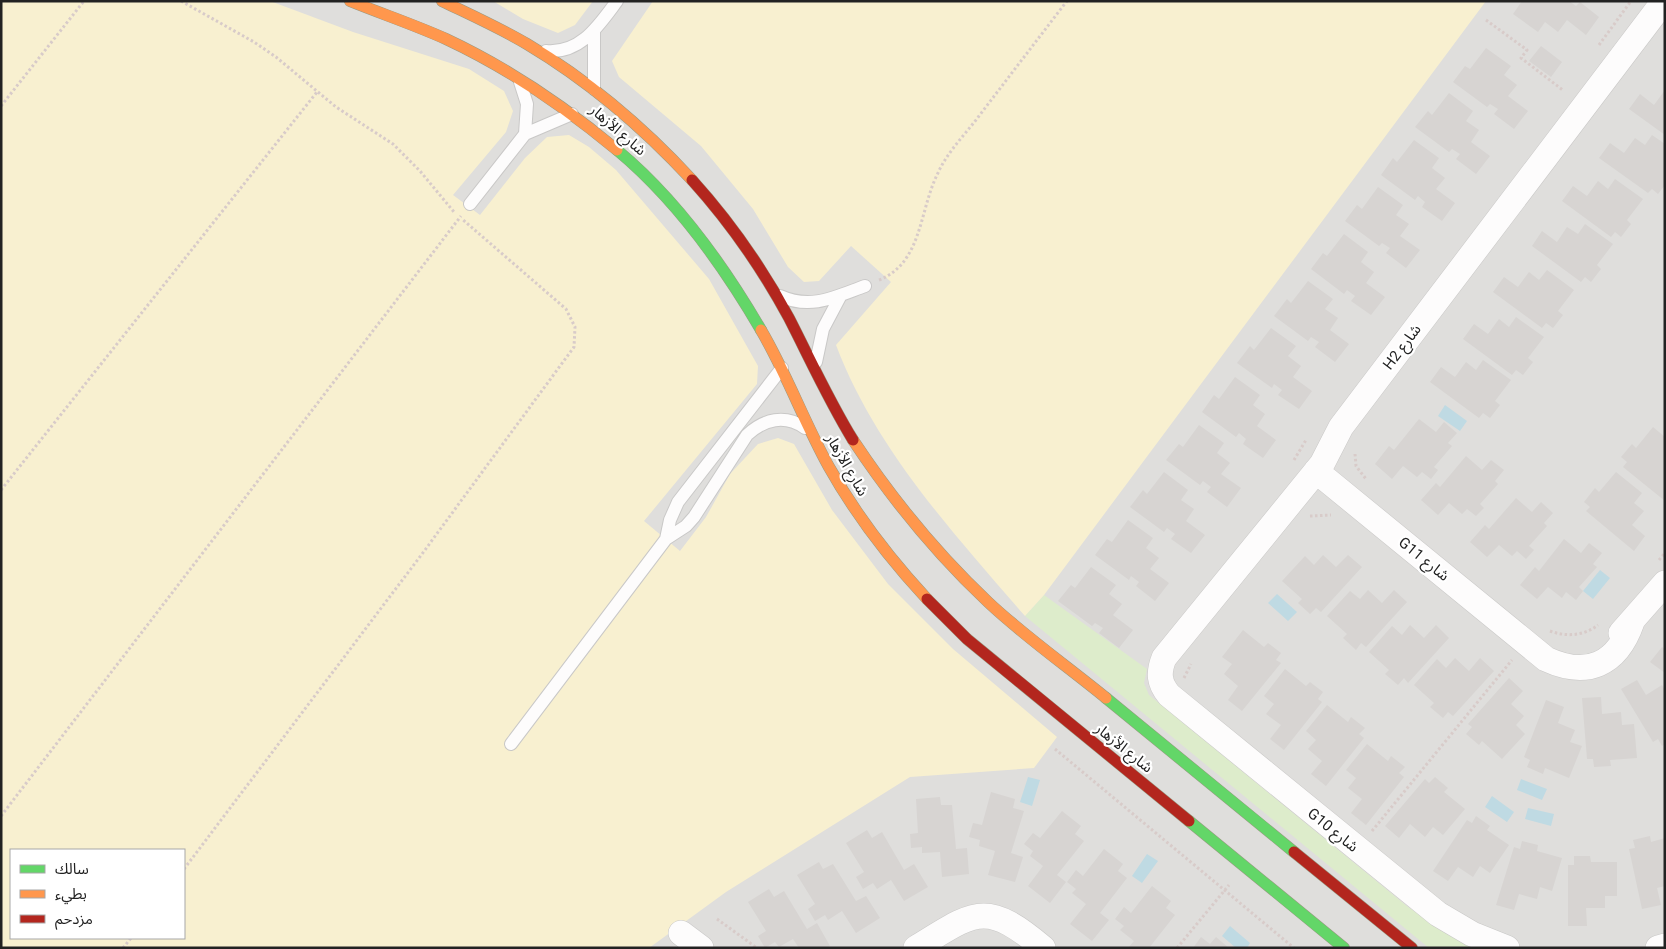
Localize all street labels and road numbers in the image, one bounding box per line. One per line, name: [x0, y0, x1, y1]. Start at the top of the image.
street label: شارع الأزهار: [583, 100, 650, 162]
street label: H2 شارع: [1379, 321, 1427, 375]
street label: شارع الأزهار: [819, 430, 872, 501]
street label: G11 شارع: [1393, 533, 1453, 587]
street label: شارع الأزهار: [1089, 719, 1157, 779]
street label: G10 شارع: [1302, 804, 1362, 858]

